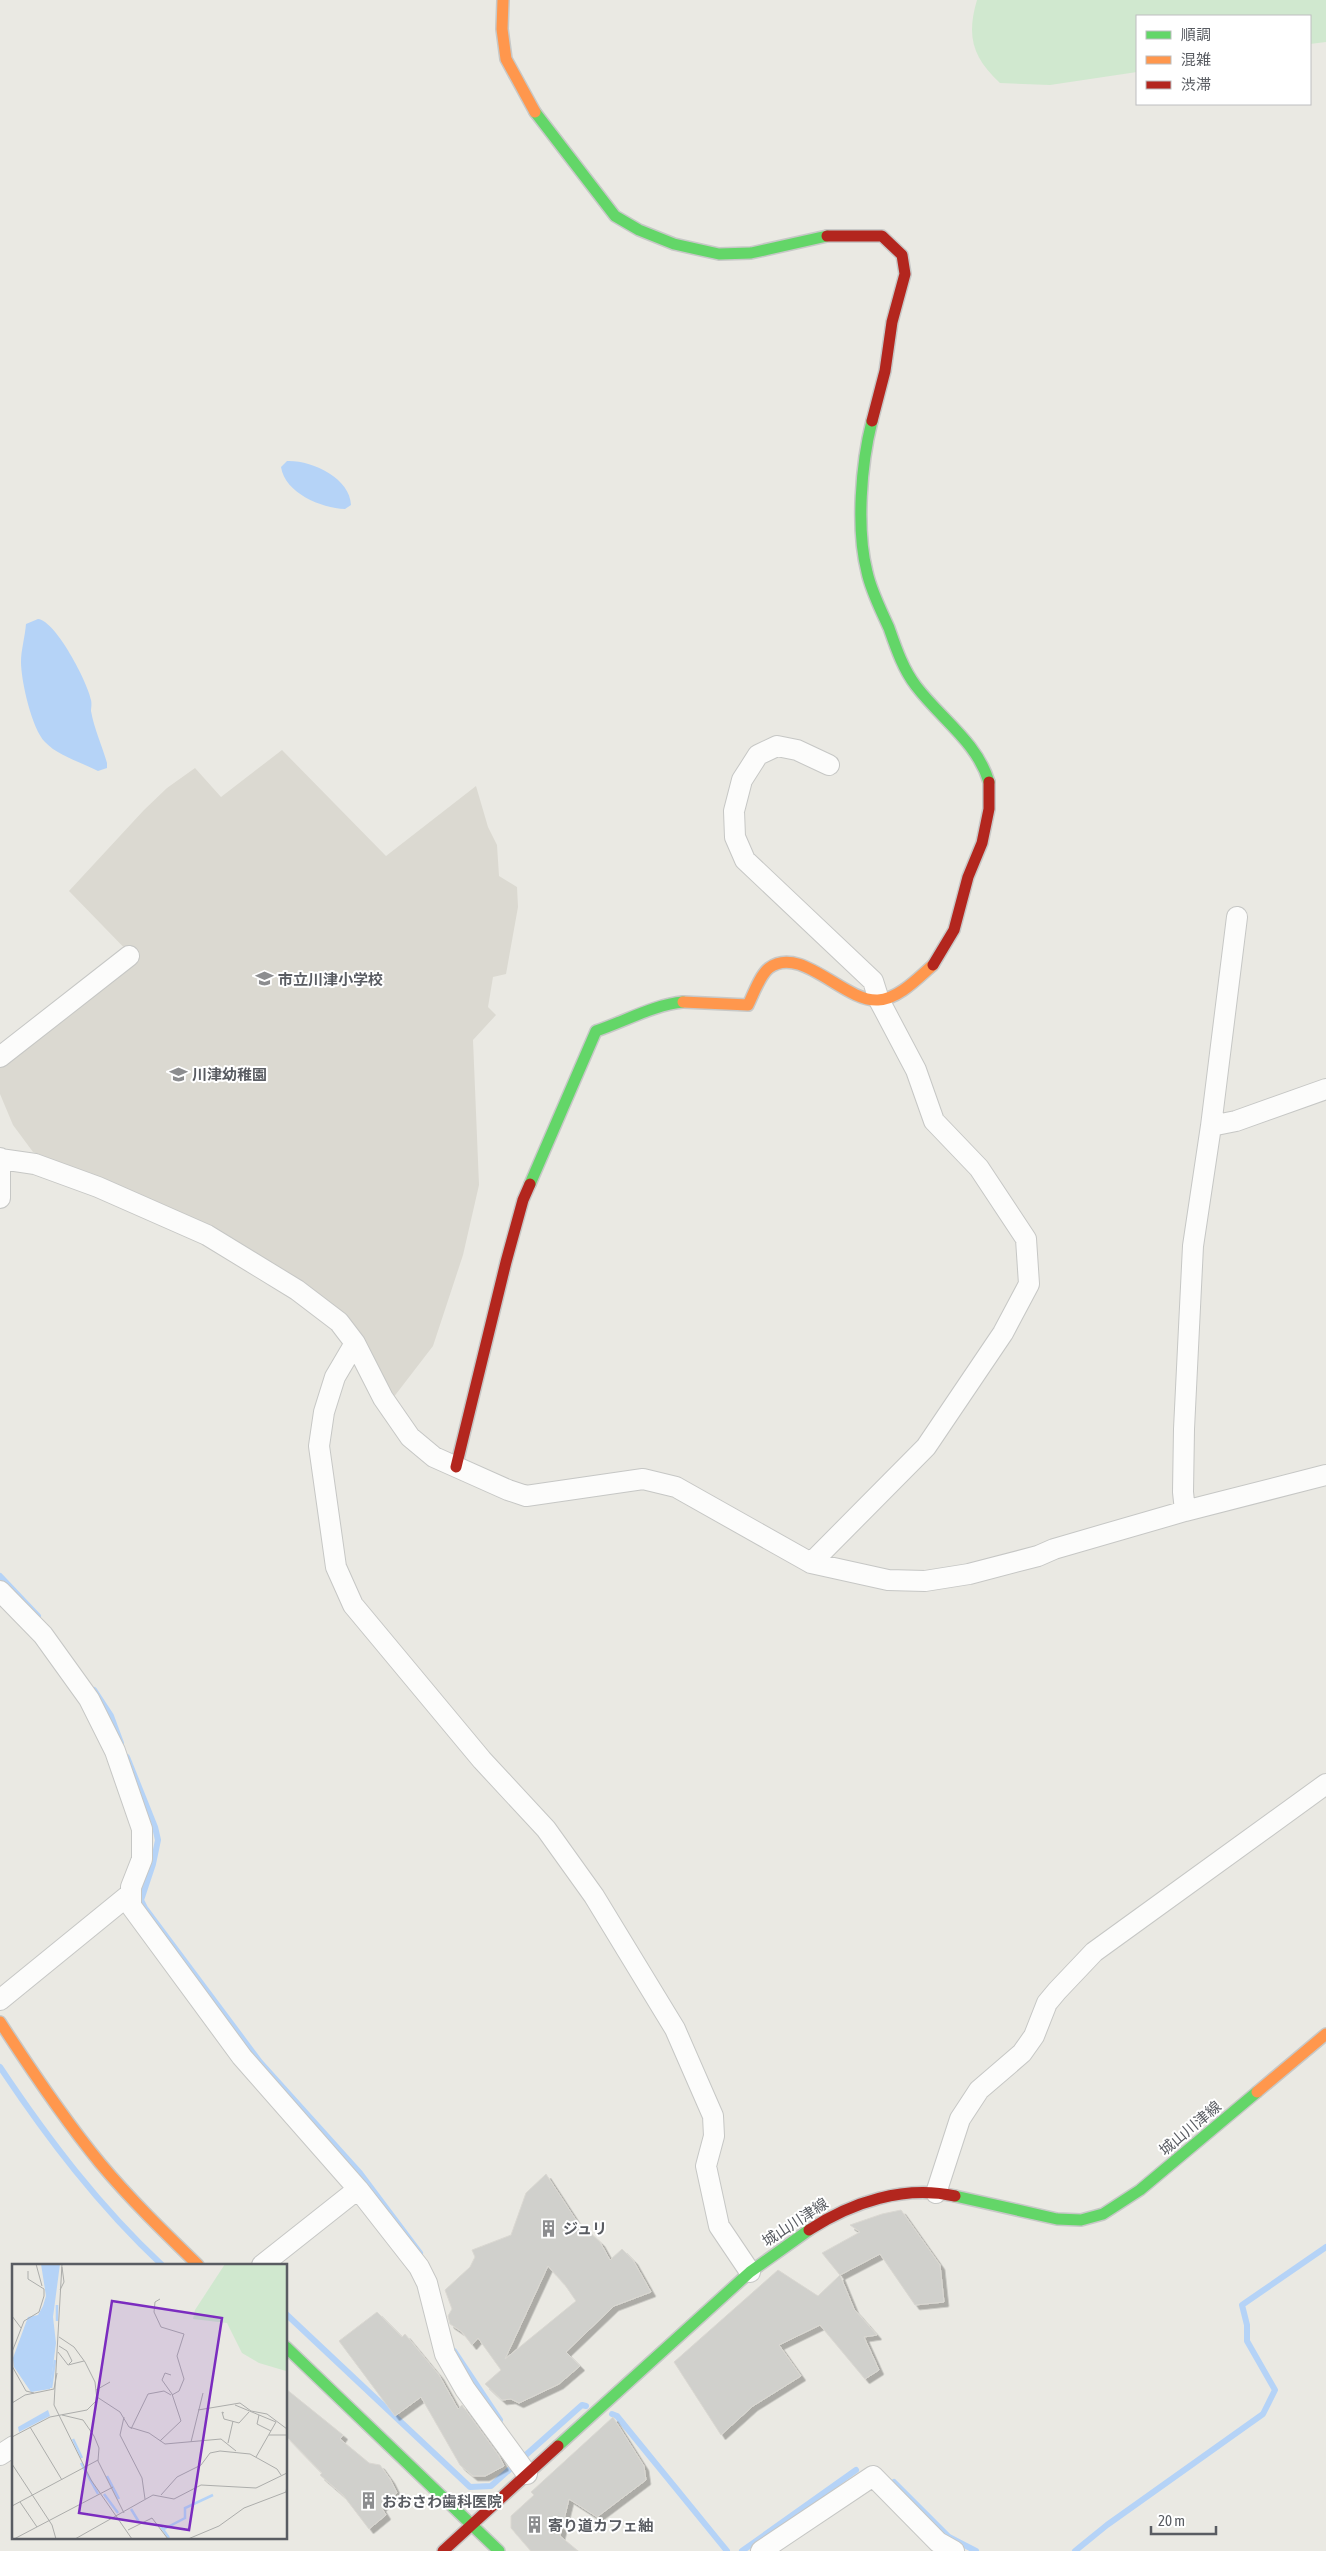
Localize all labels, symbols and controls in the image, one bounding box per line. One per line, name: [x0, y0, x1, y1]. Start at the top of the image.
legend: [1136, 15, 1311, 105]
text: 順調: [1181, 26, 1211, 43]
text: 混雑: [1181, 51, 1211, 68]
text: 渋滞: [1181, 76, 1211, 93]
school or university icon: 市立川津小学校: [254, 969, 274, 989]
place label: 市立川津小学校: [278, 971, 383, 988]
school or university icon: 川津幼稚園: [168, 1064, 188, 1084]
place label: 川津幼稚園: [192, 1066, 267, 1083]
street label: 城山川津線: [1156, 2097, 1224, 2159]
street label: 城山川津線: [759, 2194, 831, 2250]
building icon: ジュリ: [539, 2218, 559, 2238]
place label: ジュリ: [563, 2220, 607, 2237]
inset map: [12, 2264, 288, 2538]
building icon: おおさわ歯科医院: [358, 2491, 378, 2511]
place label: おおさわ歯科医院: [382, 2493, 502, 2510]
scale bar: [1151, 2504, 1216, 2536]
text: 20 m: [1158, 2512, 1185, 2529]
building icon: 寄り道カフェ紬: [524, 2515, 544, 2535]
place label: 寄り道カフェ紬: [548, 2517, 653, 2534]

